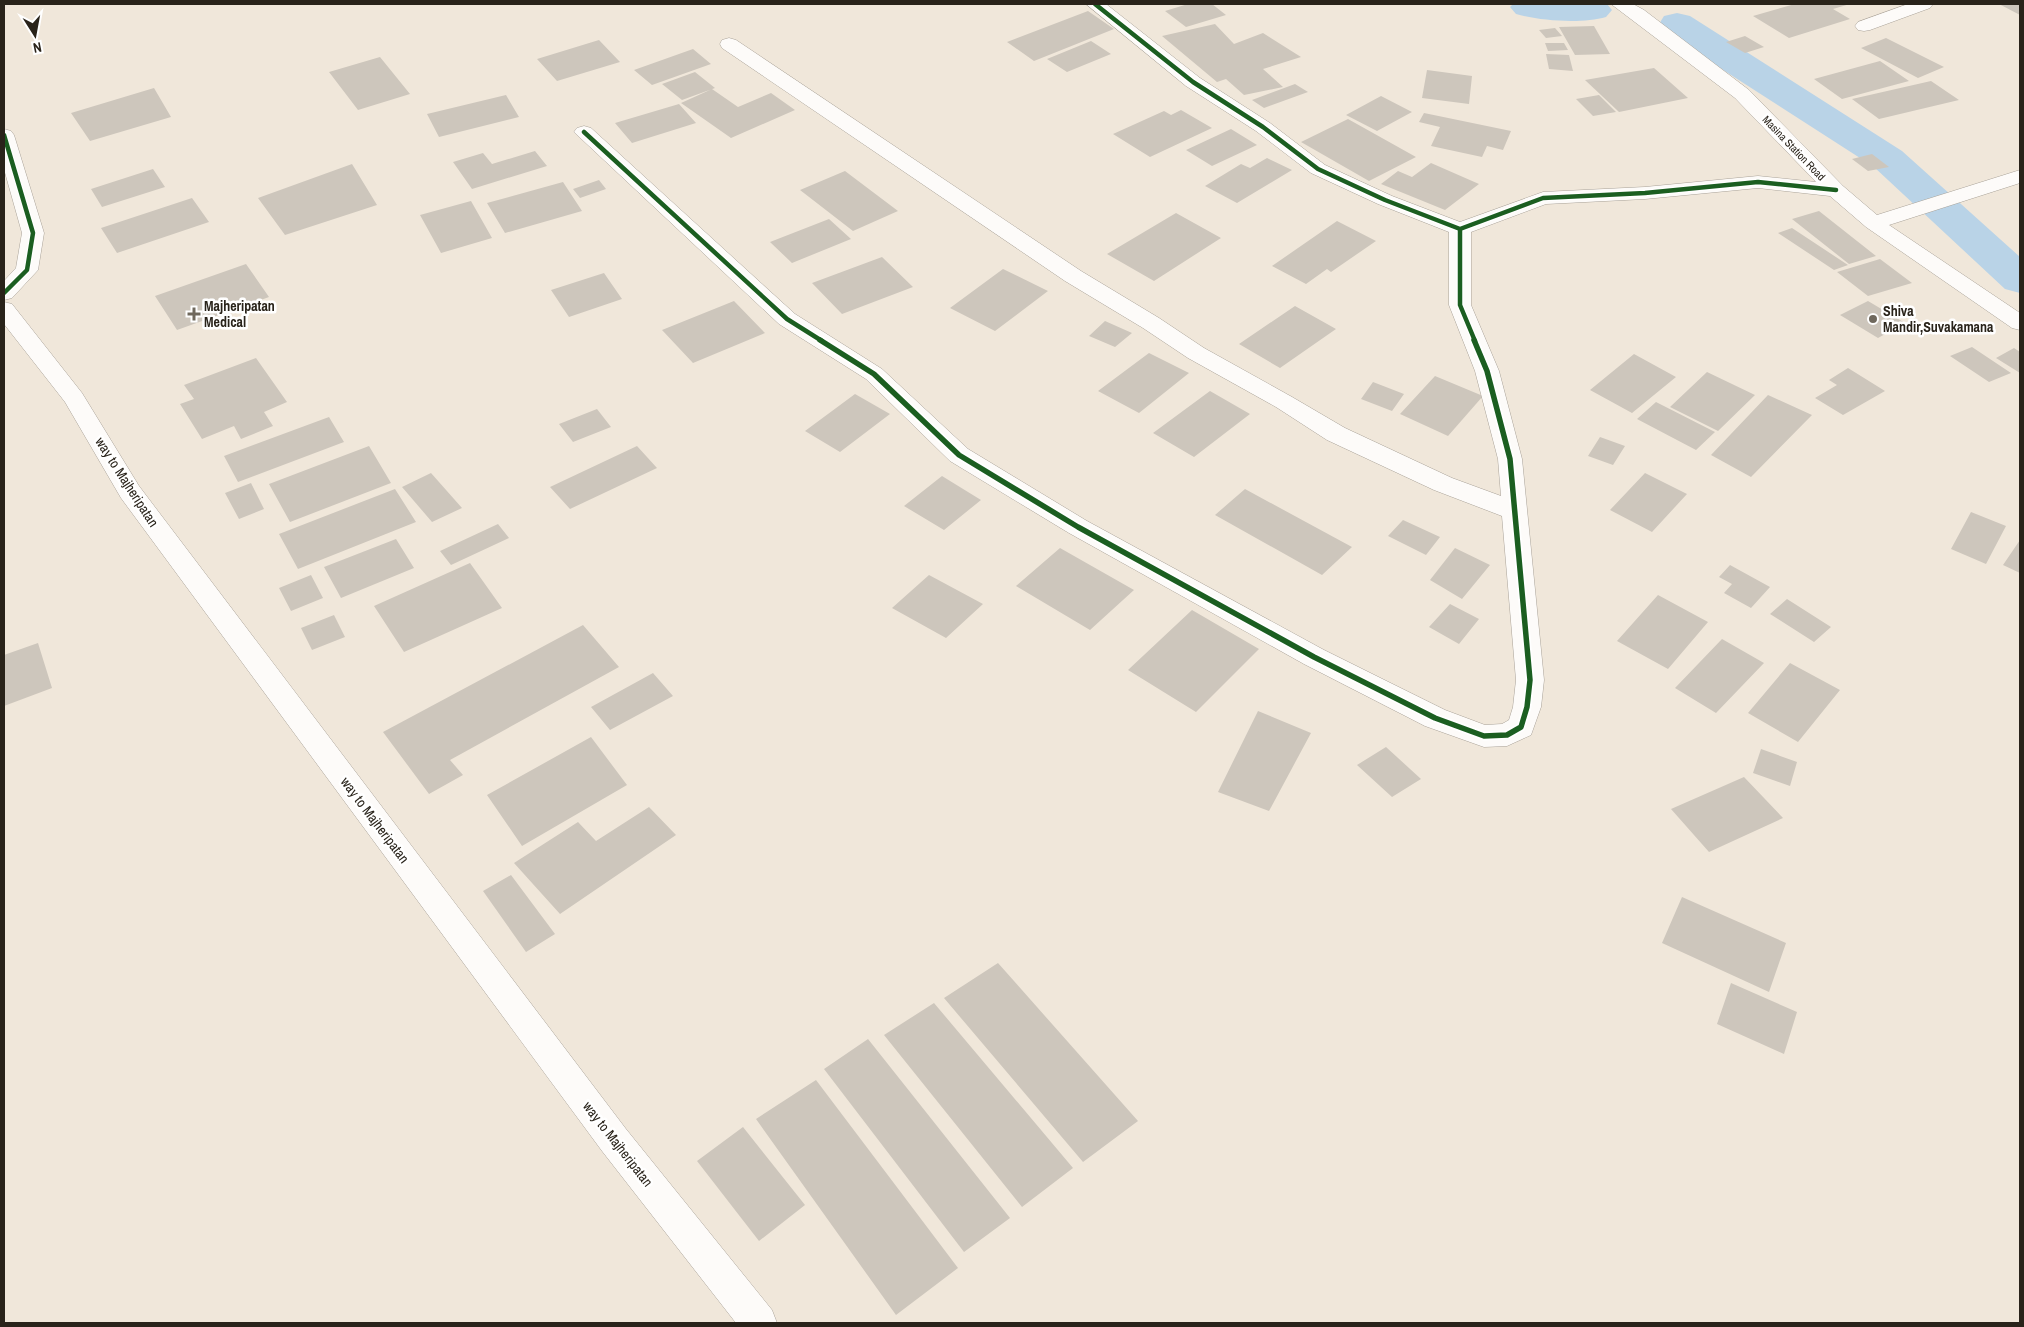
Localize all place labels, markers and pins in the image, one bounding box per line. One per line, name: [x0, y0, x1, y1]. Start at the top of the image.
place label: Majheripatan Medical: [204, 297, 275, 331]
place label: Shiva Mandir,Suvakamana: [1883, 302, 1994, 336]
marker: Majheripatan Medical: [188, 308, 200, 320]
marker: Shiva Mandir,Suvakamana: [1867, 313, 1879, 325]

